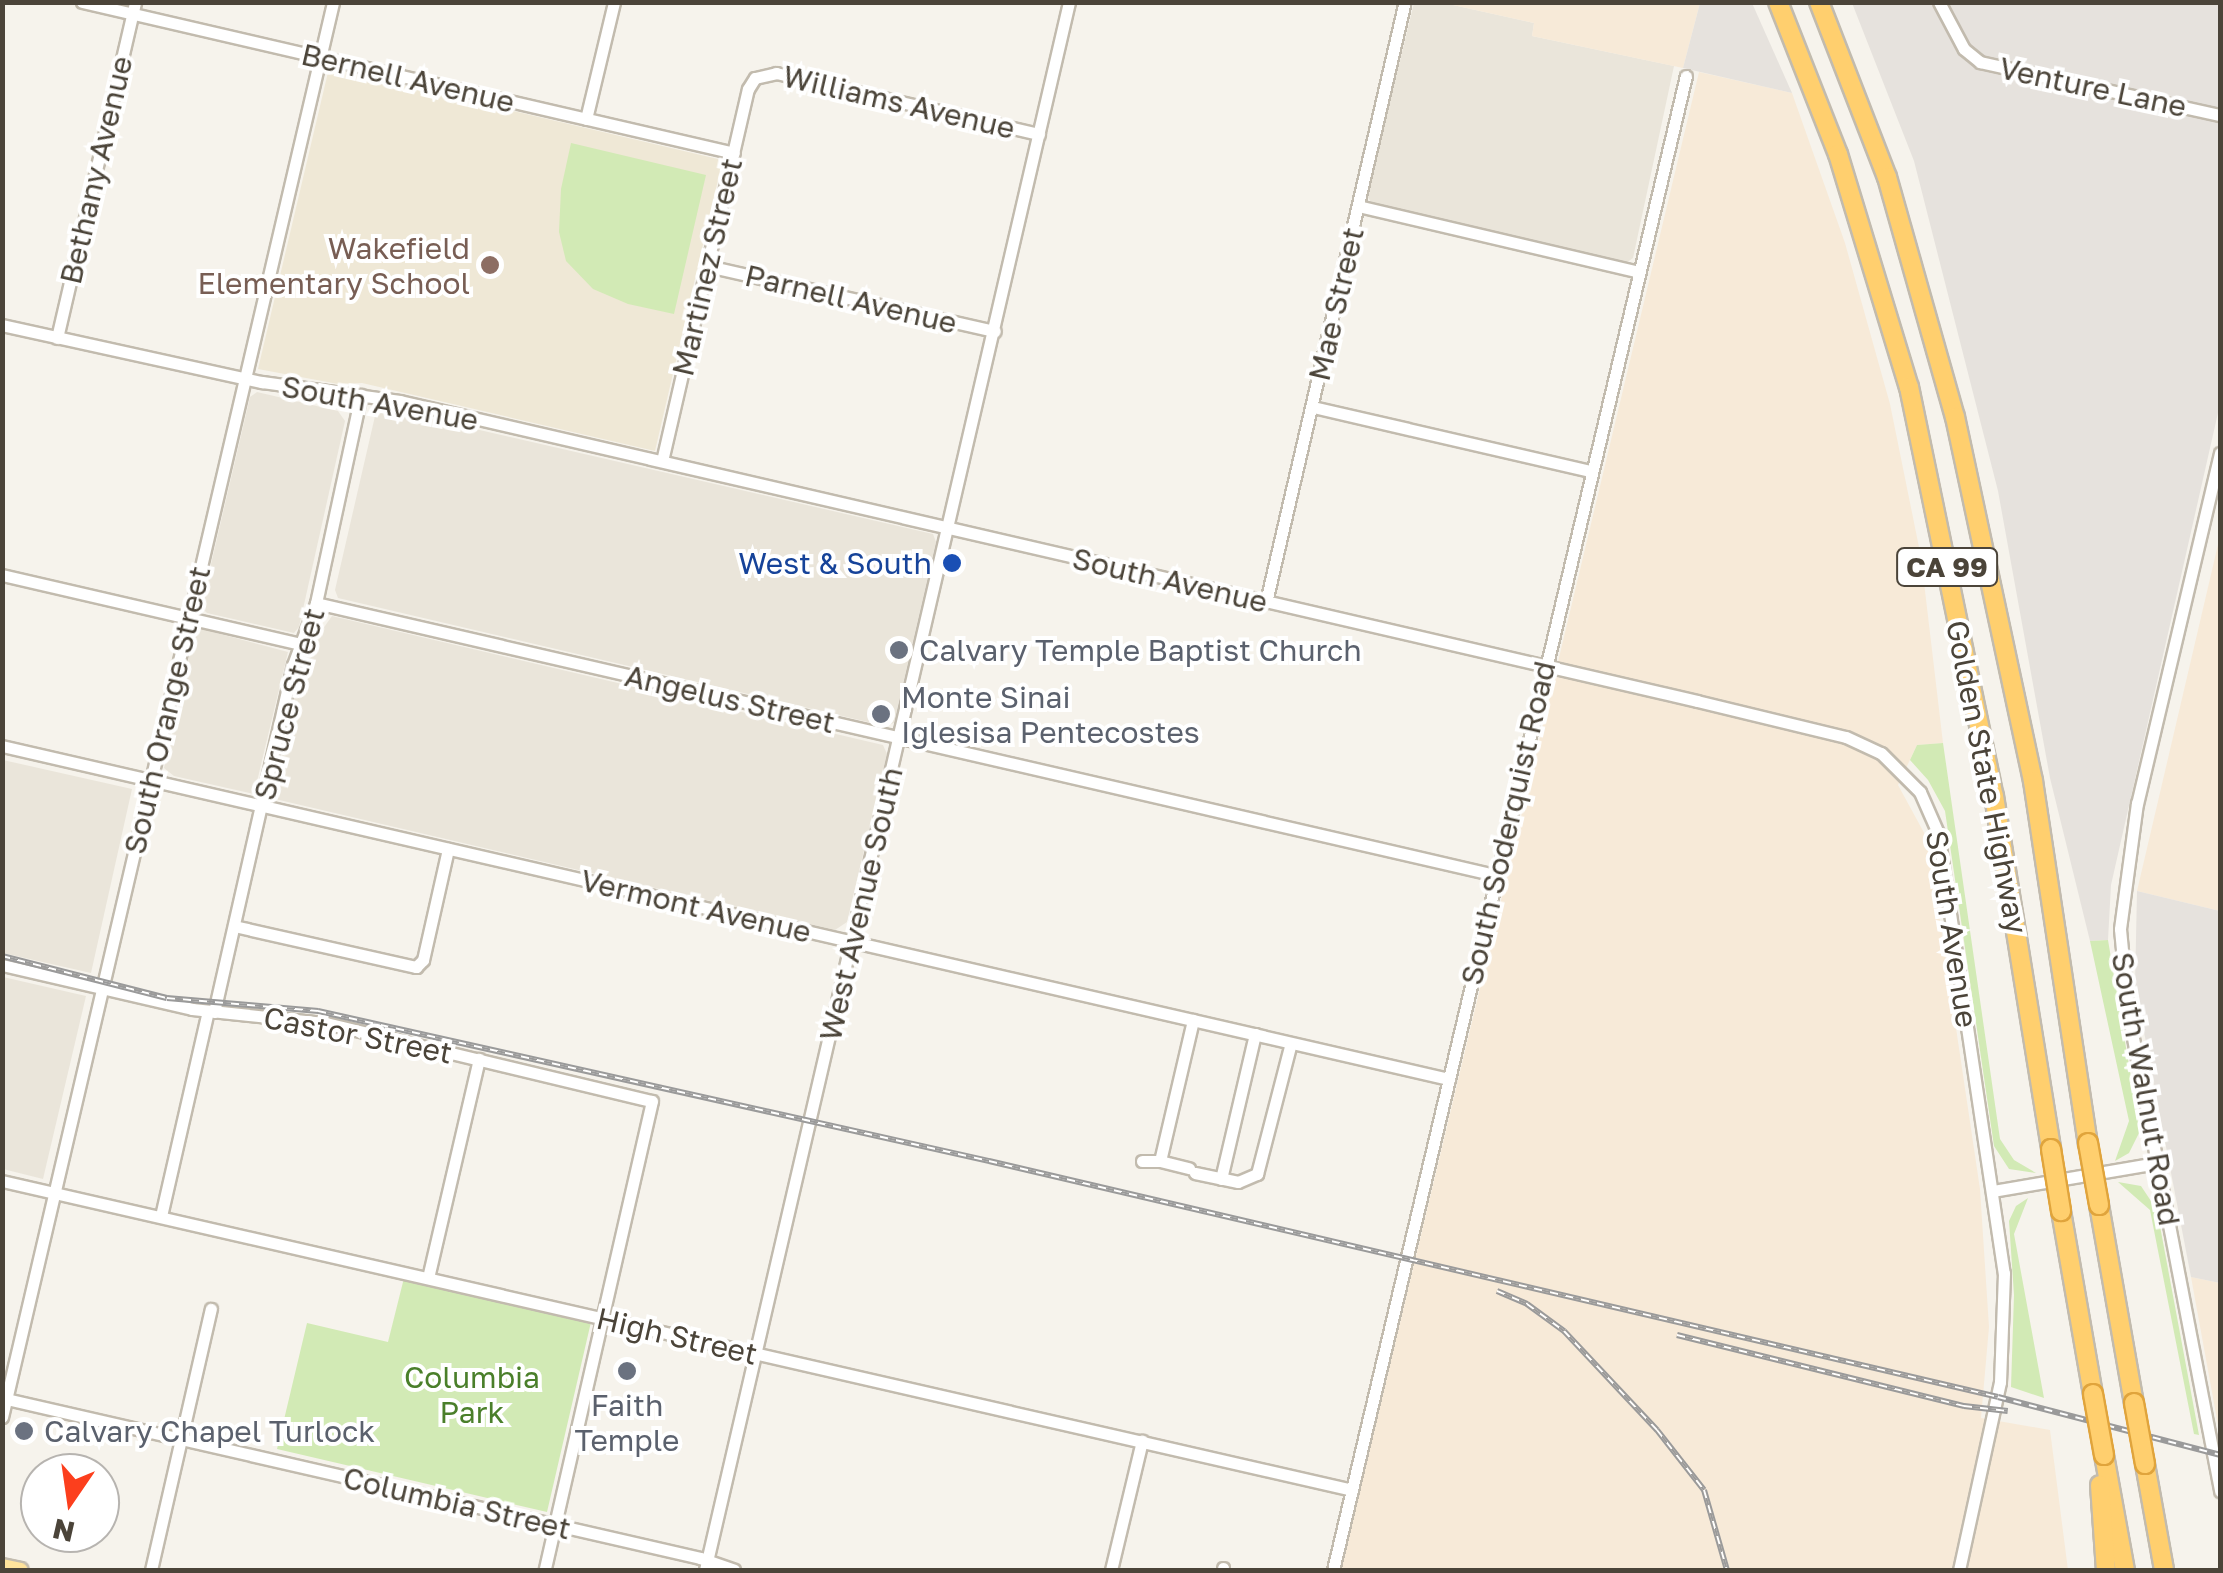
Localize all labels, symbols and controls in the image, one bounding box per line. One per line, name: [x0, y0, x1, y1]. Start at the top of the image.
street label: Bernell Avenue: [298, 36, 518, 120]
street label: Venture Lane: [1996, 50, 2190, 124]
street label: Bethany Avenue: [52, 52, 140, 288]
street label: Williams Avenue: [780, 58, 1018, 146]
street label: Martinez Street: [664, 155, 750, 379]
street label: Mae Street: [1301, 224, 1371, 384]
place label: Wakefield Elementary School: [197, 230, 470, 300]
marker: Wakefield Elementary School: [479, 254, 501, 276]
street label: Parnell Avenue: [741, 257, 961, 341]
street label: South Avenue: [279, 368, 481, 438]
street label: South Avenue: [1069, 540, 1271, 620]
road number: CA 99: [1894, 544, 2000, 590]
place label: West & South: [738, 545, 932, 581]
marker: West & South: [941, 552, 963, 574]
street label: South Orange Street: [116, 562, 218, 858]
street label: Spruce Street: [246, 604, 332, 804]
street label: Golden State Highway: [1939, 617, 2035, 937]
place label: Calvary Temple Baptist Church: [919, 632, 1362, 668]
marker: Calvary Temple Baptist Church: [888, 639, 910, 661]
street label: Angelus Street: [622, 657, 838, 741]
street label: South Soderquist Road: [1453, 658, 1563, 988]
place label: Monte Sinai Iglesisa Pentecostes: [901, 679, 1200, 750]
marker: Monte Sinai Iglesisa Pentecostes: [870, 703, 892, 725]
street label: West Avenue South: [812, 764, 910, 1044]
street label: South Avenue: [1919, 828, 1985, 1030]
street label: Vermont Avenue: [577, 862, 815, 950]
street label: South Walnut Road: [2104, 949, 2188, 1229]
street label: Castor Street: [261, 999, 455, 1071]
street label: High Street: [593, 1300, 761, 1372]
park label: Columbia Park: [404, 1359, 540, 1430]
marker: Faith Temple: [616, 1360, 638, 1382]
place label: Faith Temple: [575, 1387, 679, 1458]
place label: Calvary Chapel Turlock: [44, 1413, 375, 1449]
marker: Calvary Chapel Turlock: [13, 1420, 35, 1442]
north arrow: [20, 1453, 120, 1553]
street label: Columbia Street: [340, 1459, 574, 1547]
text: N: [50, 1512, 78, 1549]

